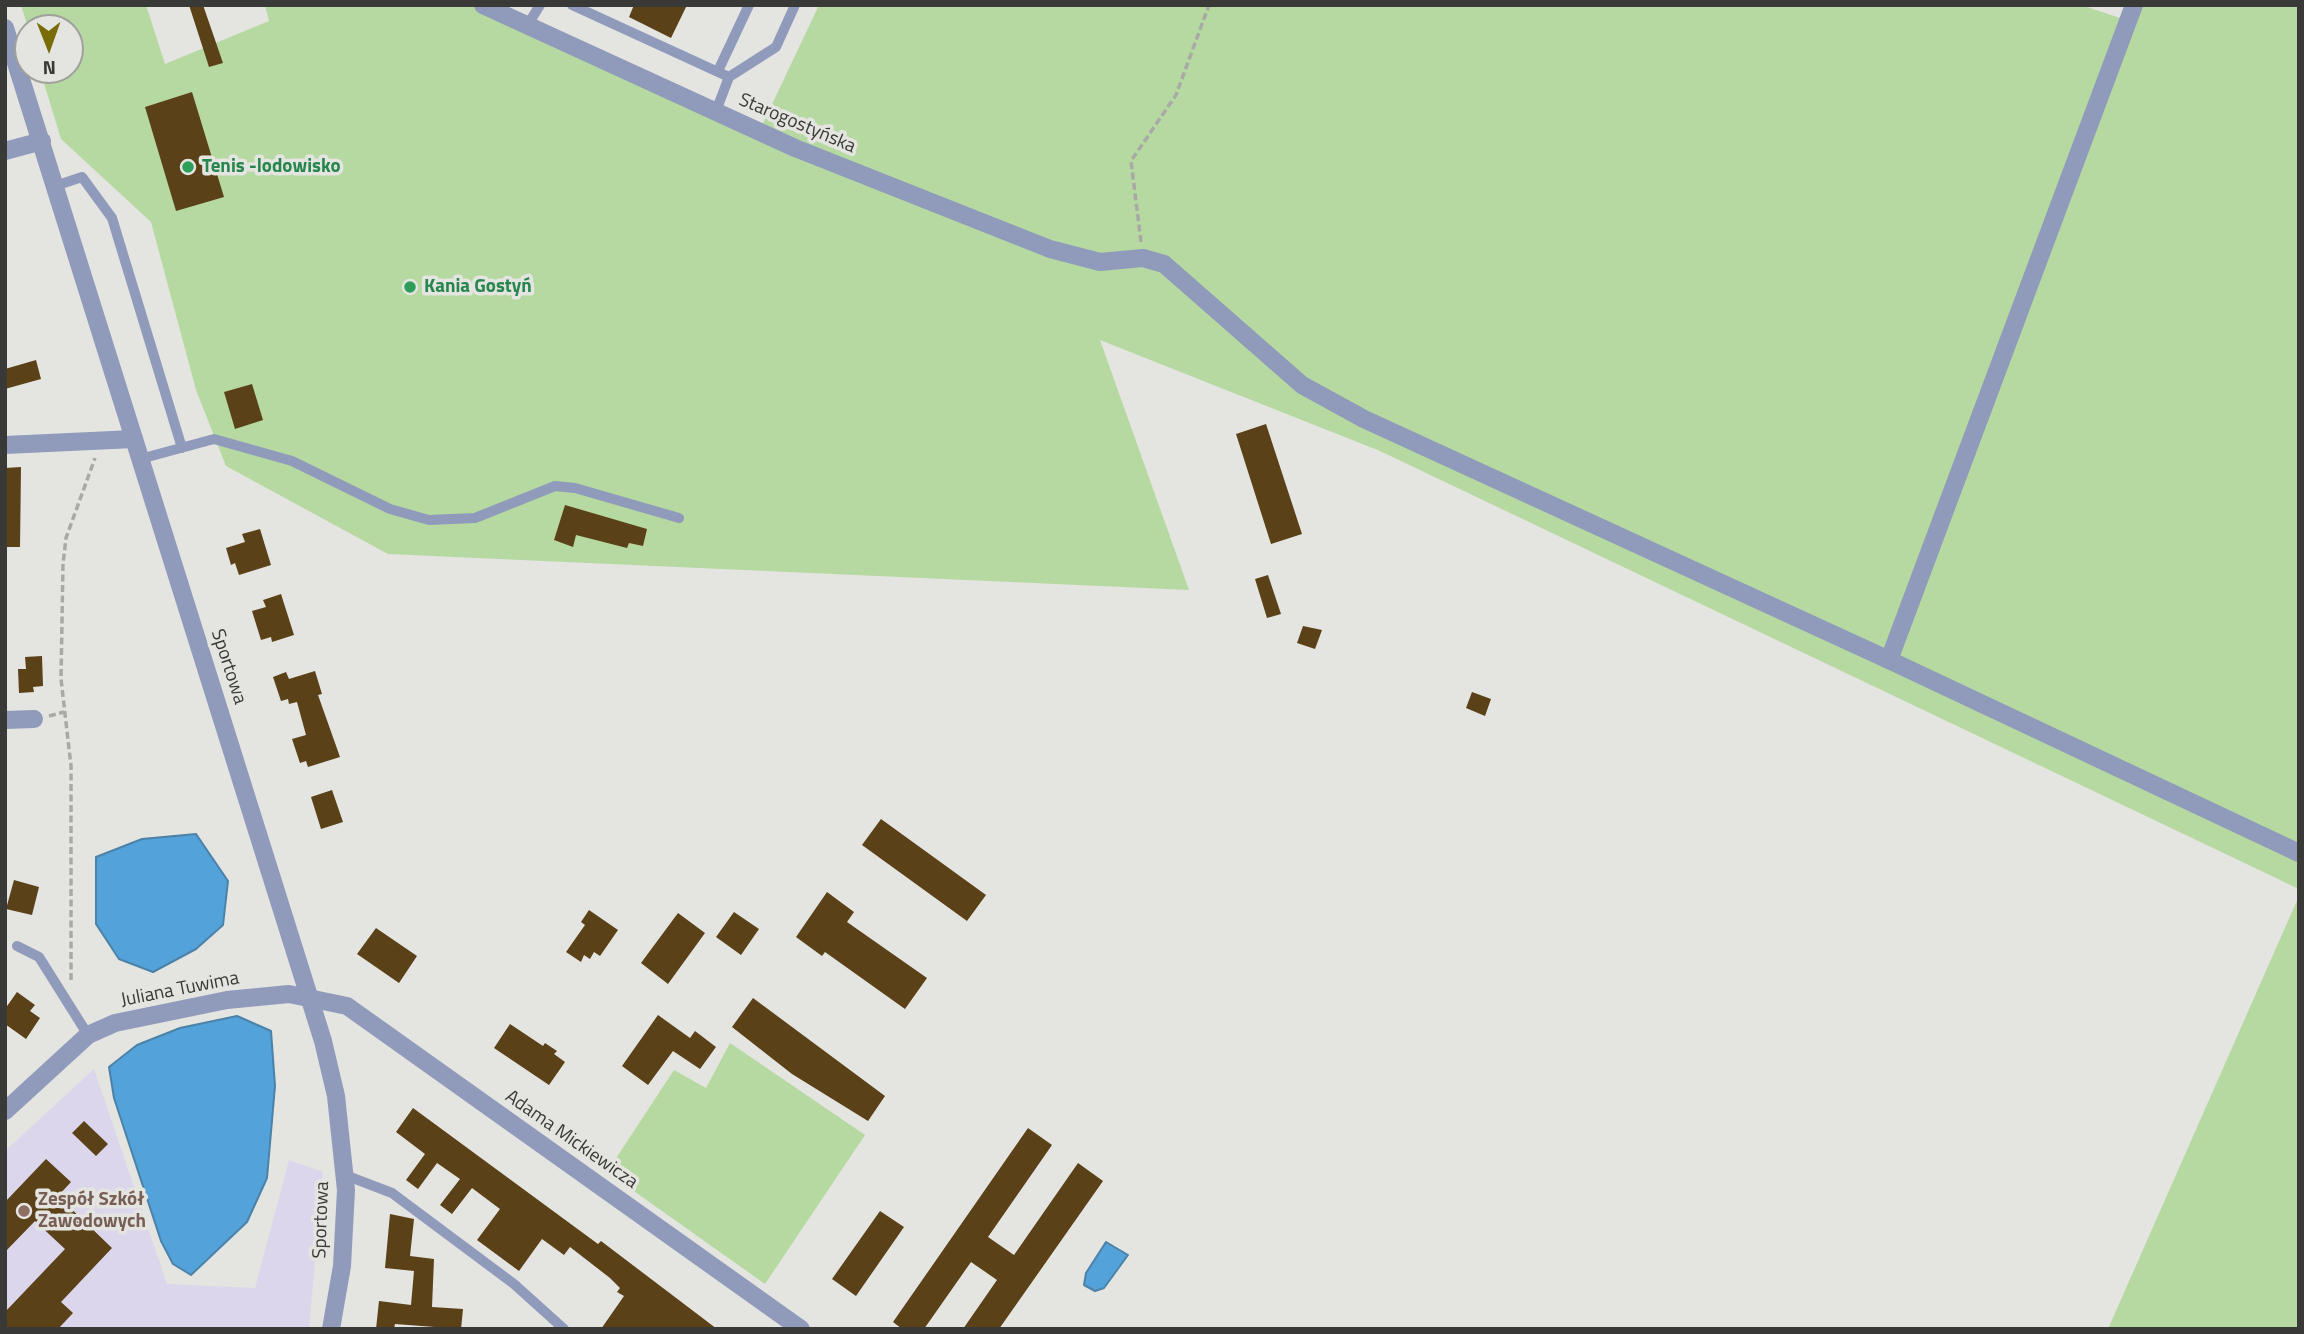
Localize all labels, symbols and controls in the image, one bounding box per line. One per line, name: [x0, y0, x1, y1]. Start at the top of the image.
north arrow: [14, 14, 84, 84]
text: N: [43, 54, 56, 83]
street label: Starogostyńska: [735, 89, 859, 159]
place label: Tenis -lodowisko: [202, 156, 341, 178]
marker: Tenis -lodowisko: [180, 159, 196, 175]
place label: Kania Gostyń: [424, 276, 532, 298]
marker: Kania Gostyń: [402, 279, 418, 295]
street label: Sportowa: [205, 627, 251, 707]
street label: Juliana Tuwima: [119, 967, 241, 1013]
street label: Adama Mickiewicza: [500, 1086, 642, 1194]
street label: Sportowa: [309, 1181, 335, 1259]
place label: Zespół Szkół Zawodowych: [38, 1189, 146, 1233]
marker: Zespół Szkół Zawodowych: [16, 1203, 32, 1219]

